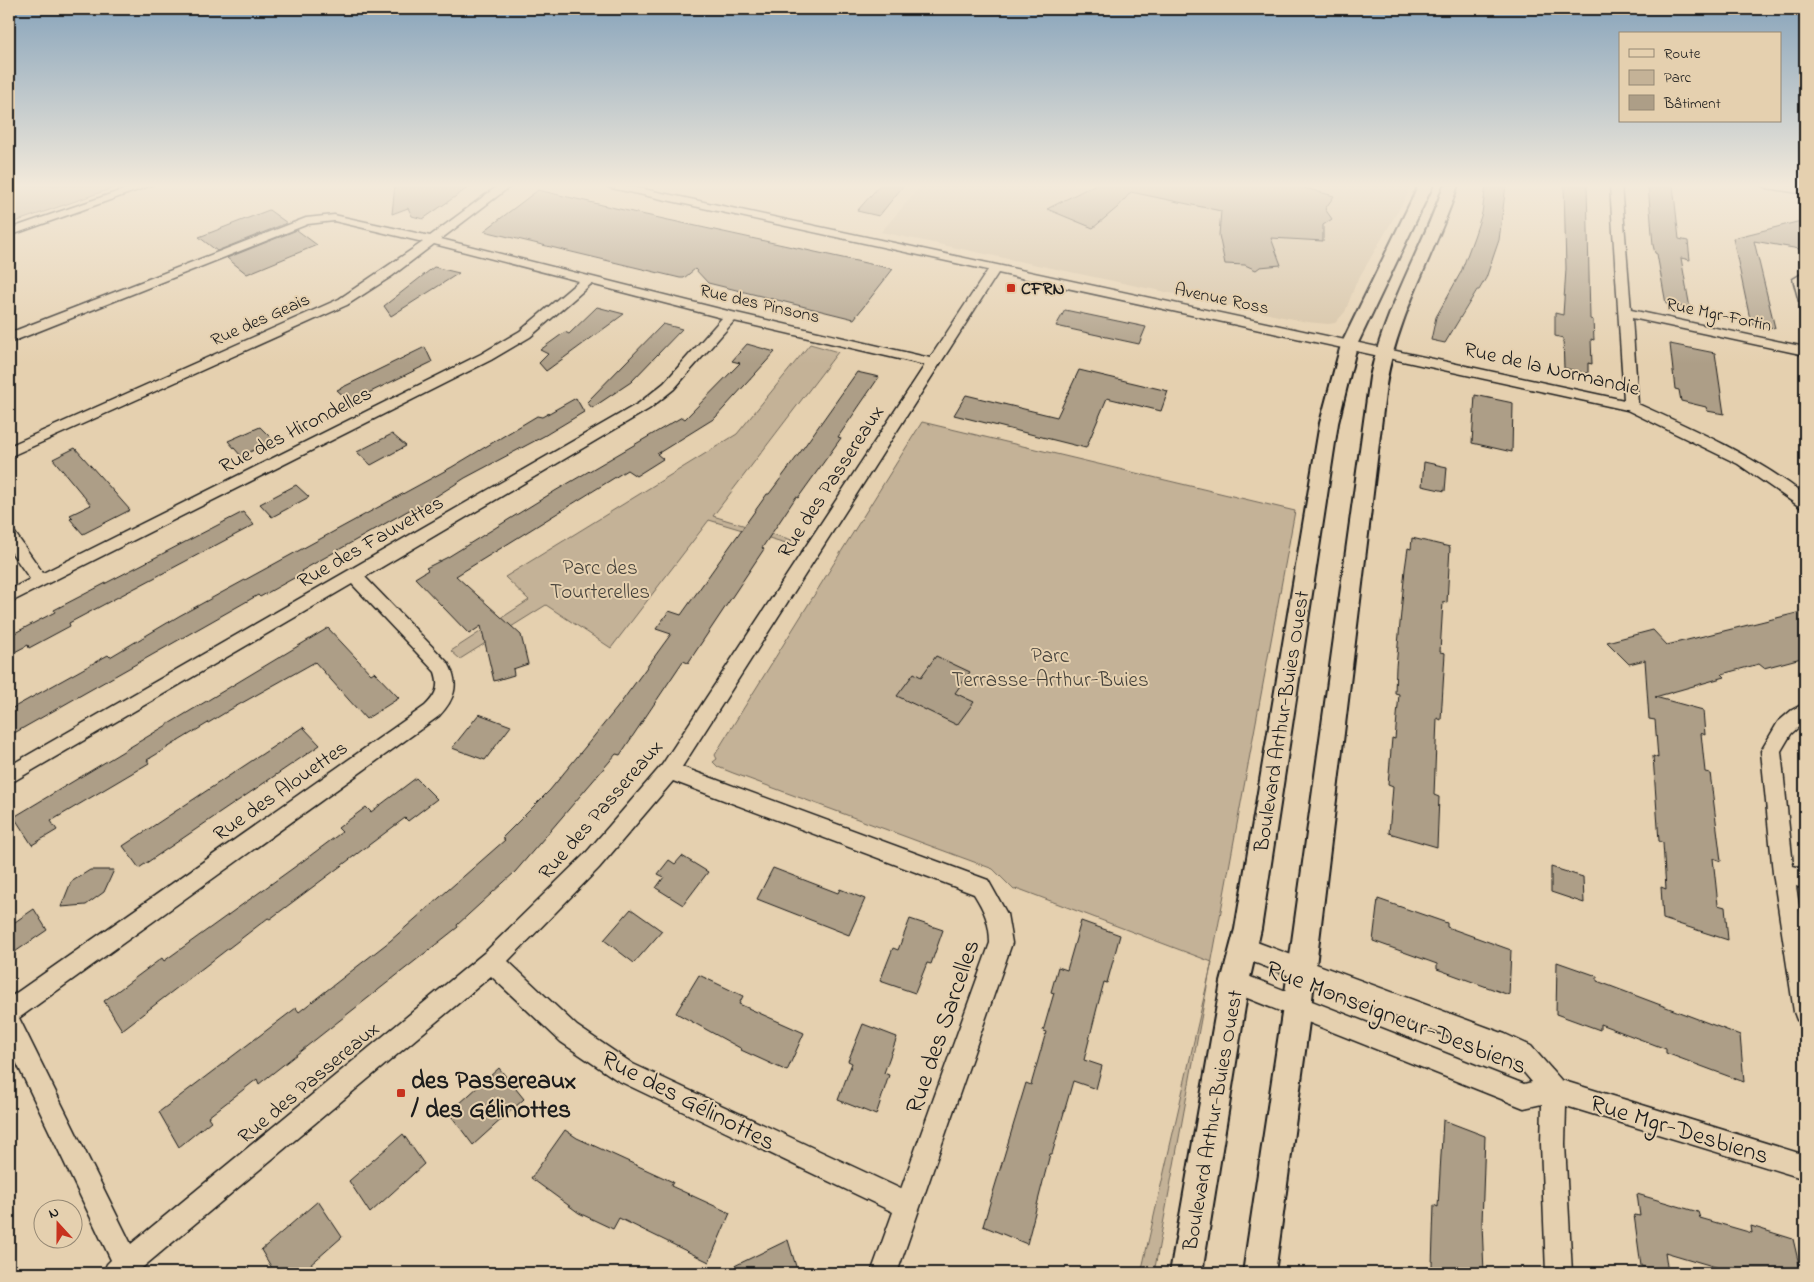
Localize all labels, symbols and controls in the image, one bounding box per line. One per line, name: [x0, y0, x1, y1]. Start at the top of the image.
legend: [1619, 32, 1782, 122]
text: Route: [1664, 43, 1701, 65]
text: Parc: [1664, 67, 1692, 89]
text: Bâtiment: [1663, 93, 1721, 115]
place label: CFRN: [1021, 277, 1065, 303]
street label: Avenue Ross: [1172, 277, 1271, 323]
street label: Rue des Pinsons: [697, 278, 822, 331]
marker: CFRN: [1005, 282, 1017, 294]
street label: Rue des Geais: [207, 287, 315, 354]
street label: Rue Mgr-Fortin: [1663, 292, 1774, 341]
street label: Rue de la Normandie: [1461, 335, 1643, 405]
street label: Rue des Hirondelles: [214, 379, 377, 482]
street label: Rue des Passereaux: [771, 400, 892, 564]
street label: Rue des Fauvettes: [292, 489, 450, 597]
park label: Parc des Tourterelles: [550, 554, 650, 608]
street label: Boulevard Arthur-Buies Ouest: [1247, 589, 1318, 855]
park label: Parc Terrasse-Arthur-Buies: [951, 642, 1149, 696]
street label: Rue des Alouettes: [208, 734, 355, 849]
street label: Rue des Passereaux: [532, 734, 671, 887]
street label: Rue des Sarcelles: [897, 935, 990, 1119]
street label: Rue Monseigneur-Desbiens: [1260, 952, 1532, 1086]
street label: Boulevard Arthur-Buies Ouest: [1176, 988, 1252, 1254]
street label: Rue des Passereaux: [232, 1015, 387, 1152]
street label: Rue des Gélinottes: [594, 1042, 781, 1161]
place label: des Passereaux / des Gélinottes: [410, 1064, 576, 1129]
marker: des Passereaux / des Gélinottes: [395, 1087, 407, 1099]
street label: Rue Mgr-Desbiens: [1585, 1087, 1773, 1176]
north arrow: [32, 1200, 82, 1250]
text: N: [46, 1202, 62, 1225]

